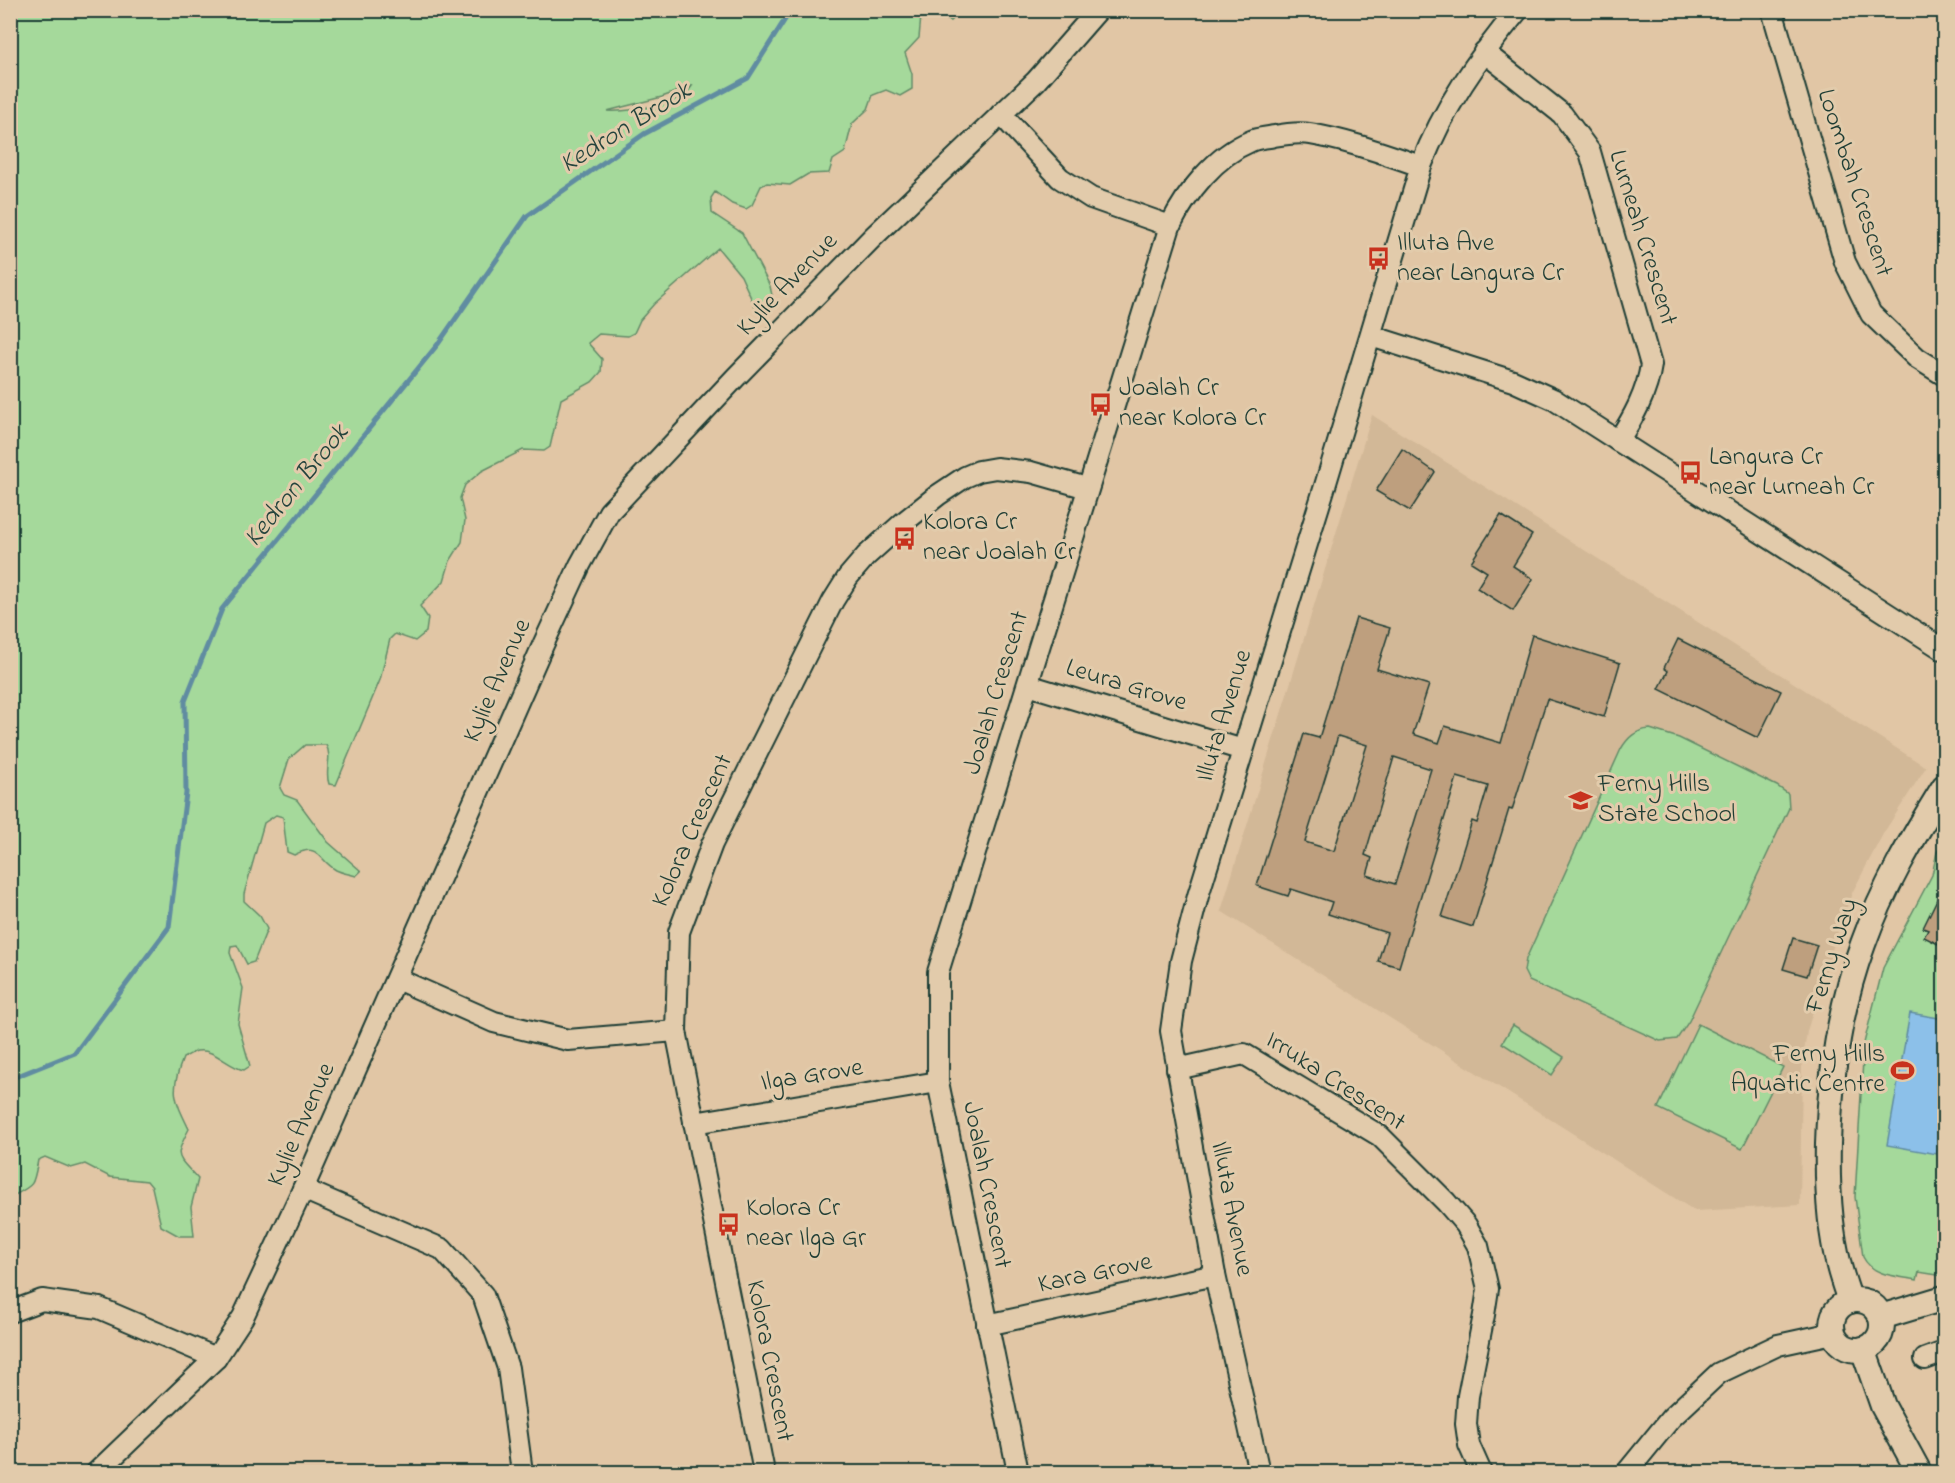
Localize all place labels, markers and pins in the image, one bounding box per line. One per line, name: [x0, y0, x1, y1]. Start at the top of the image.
place label: Illuta Ave near Langura Cr: [1397, 225, 1565, 293]
bus stop icon: Illuta Ave near Langura Cr: [1366, 246, 1392, 272]
place label: Joalah Cr near Kolora Cr: [1119, 370, 1267, 438]
bus stop icon: Joalah Cr near Kolora Cr: [1088, 391, 1114, 417]
place label: Langura Cr near Lurneah Cr: [1709, 439, 1875, 507]
bus stop icon: Langura Cr near Lurneah Cr: [1678, 460, 1704, 486]
place label: Kolora Cr near Joalah Cr: [923, 504, 1077, 572]
bus stop icon: Kolora Cr near Joalah Cr: [892, 525, 918, 551]
place label: Ferny Hills State School: [1597, 766, 1736, 834]
school or university icon: Ferny Hills State School: [1567, 787, 1593, 813]
place label: Ferny Hills Aquatic Centre: [1731, 1036, 1885, 1104]
sports icon: Ferny Hills Aquatic Centre: [1890, 1057, 1916, 1083]
place label: Kolora Cr near Ilga Gr: [746, 1190, 867, 1258]
bus stop icon: Kolora Cr near Ilga Gr: [715, 1211, 741, 1237]

